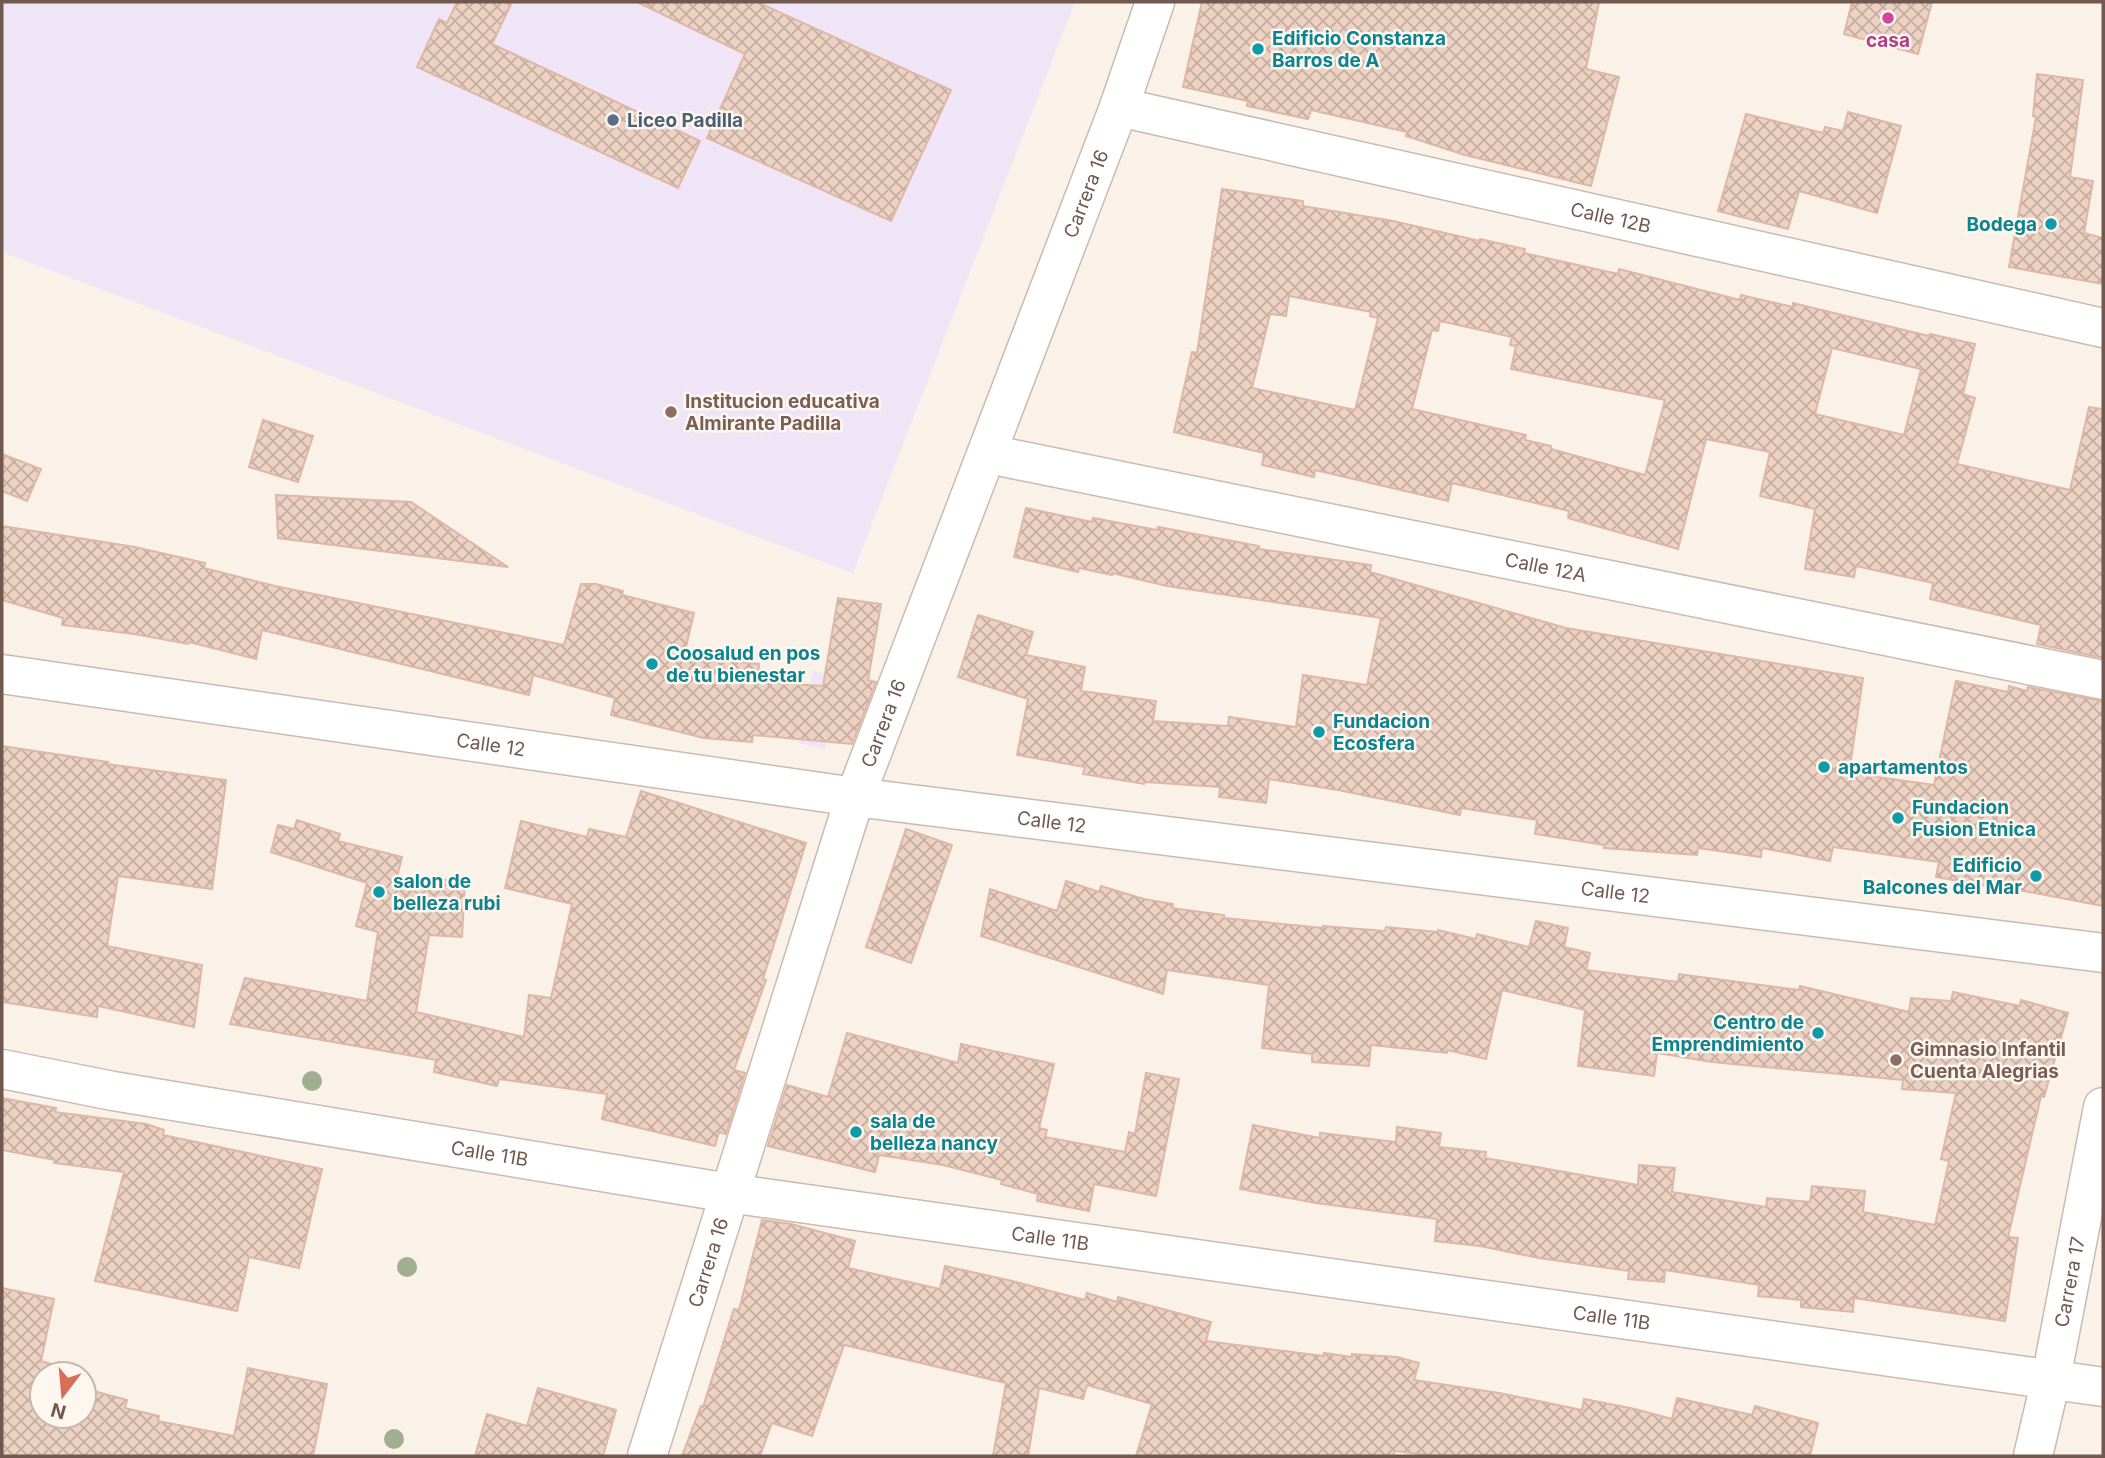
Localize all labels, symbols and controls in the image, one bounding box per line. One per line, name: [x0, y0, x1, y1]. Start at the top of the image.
marker: casa: [1880, 10, 1896, 26]
place label: Edificio Constanza Barros de A: [1272, 27, 1446, 72]
place label: casa: [1866, 29, 1910, 52]
marker: Edificio Constanza Barros de A: [1250, 41, 1266, 57]
place label: Liceo Padilla: [627, 109, 743, 132]
marker: Liceo Padilla: [605, 112, 621, 128]
street label: Carrera 16: [1059, 147, 1114, 241]
street label: Calle 12B: [1568, 198, 1653, 238]
place label: Bodega: [1966, 213, 2037, 236]
marker: Bodega: [2043, 216, 2059, 232]
place label: Institucion educativa Almirante Padilla: [685, 390, 880, 435]
marker: Institucion educativa Almirante Padilla: [663, 404, 679, 420]
street label: Calle 12A: [1503, 548, 1588, 587]
place label: Coosalud en pos de tu bienestar: [666, 642, 820, 687]
marker: Coosalud en pos de tu bienestar: [644, 656, 660, 672]
street label: Carrera 16: [856, 676, 911, 771]
place label: Fundacion Ecosfera: [1333, 710, 1430, 755]
marker: Fundacion Ecosfera: [1311, 724, 1327, 740]
street label: Calle 12: [455, 729, 527, 761]
place label: apartamentos: [1838, 756, 1968, 779]
marker: apartamentos: [1816, 759, 1832, 775]
place label: Fundacion Fusion Etnica: [1912, 796, 2036, 841]
street label: Calle 12: [1016, 806, 1088, 838]
marker: Fundacion Fusion Etnica: [1890, 810, 1906, 826]
place label: Edificio Balcones del Mar: [1863, 854, 2022, 899]
marker: Edificio Balcones del Mar: [2028, 868, 2044, 884]
place label: salon de belleza rubi: [393, 870, 501, 915]
street label: Calle 12: [1579, 877, 1651, 908]
marker: salon de belleza rubi: [371, 884, 387, 900]
place label: Centro de Emprendimiento: [1652, 1011, 1804, 1056]
marker: Centro de Emprendimiento: [1810, 1025, 1826, 1041]
place label: Gimnasio Infantil Cuenta Alegrias: [1910, 1038, 2066, 1083]
marker: Gimnasio Infantil Cuenta Alegrias: [1888, 1052, 1904, 1068]
place label: sala de belleza nancy: [870, 1110, 998, 1155]
marker: sala de belleza nancy: [848, 1124, 864, 1140]
street label: Calle 11B: [449, 1136, 530, 1172]
street label: Carrera 16: [684, 1215, 733, 1310]
street label: Calle 11B: [1010, 1222, 1090, 1256]
street label: Carrera 17: [2050, 1235, 2090, 1329]
street label: Calle 11B: [1571, 1301, 1652, 1335]
north arrow: [28, 1360, 98, 1430]
text: N: [48, 1398, 69, 1424]

